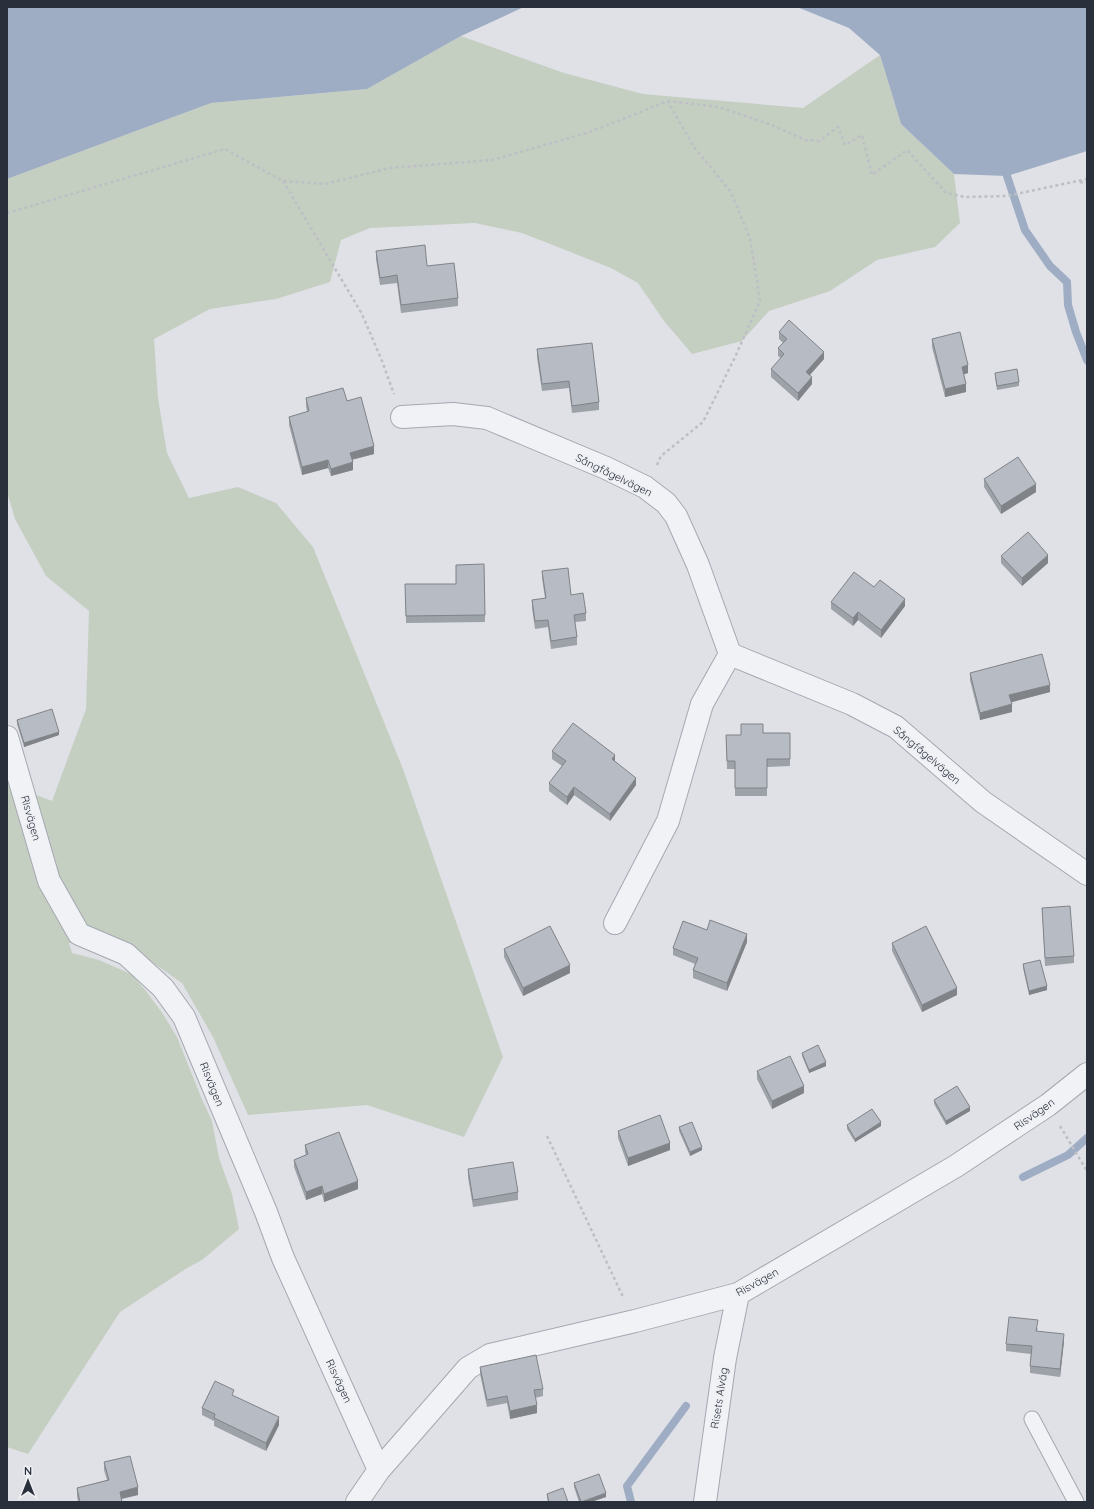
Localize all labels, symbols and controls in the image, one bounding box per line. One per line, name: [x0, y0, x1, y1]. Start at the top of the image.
street label: Sångfågelvägen: [573, 450, 655, 500]
street label: Sångfågelvägen: [891, 723, 963, 787]
street label: Risvägen: [18, 794, 44, 842]
street label: Risvägen: [197, 1060, 227, 1108]
street label: Risvägen: [1011, 1095, 1057, 1133]
street label: Risvägen: [733, 1265, 781, 1299]
street label: Risvägen: [323, 1357, 355, 1405]
street label: Risets Alväg: [707, 1366, 731, 1430]
north arrow: [8, 1461, 48, 1501]
text: N: [24, 1464, 32, 1478]

